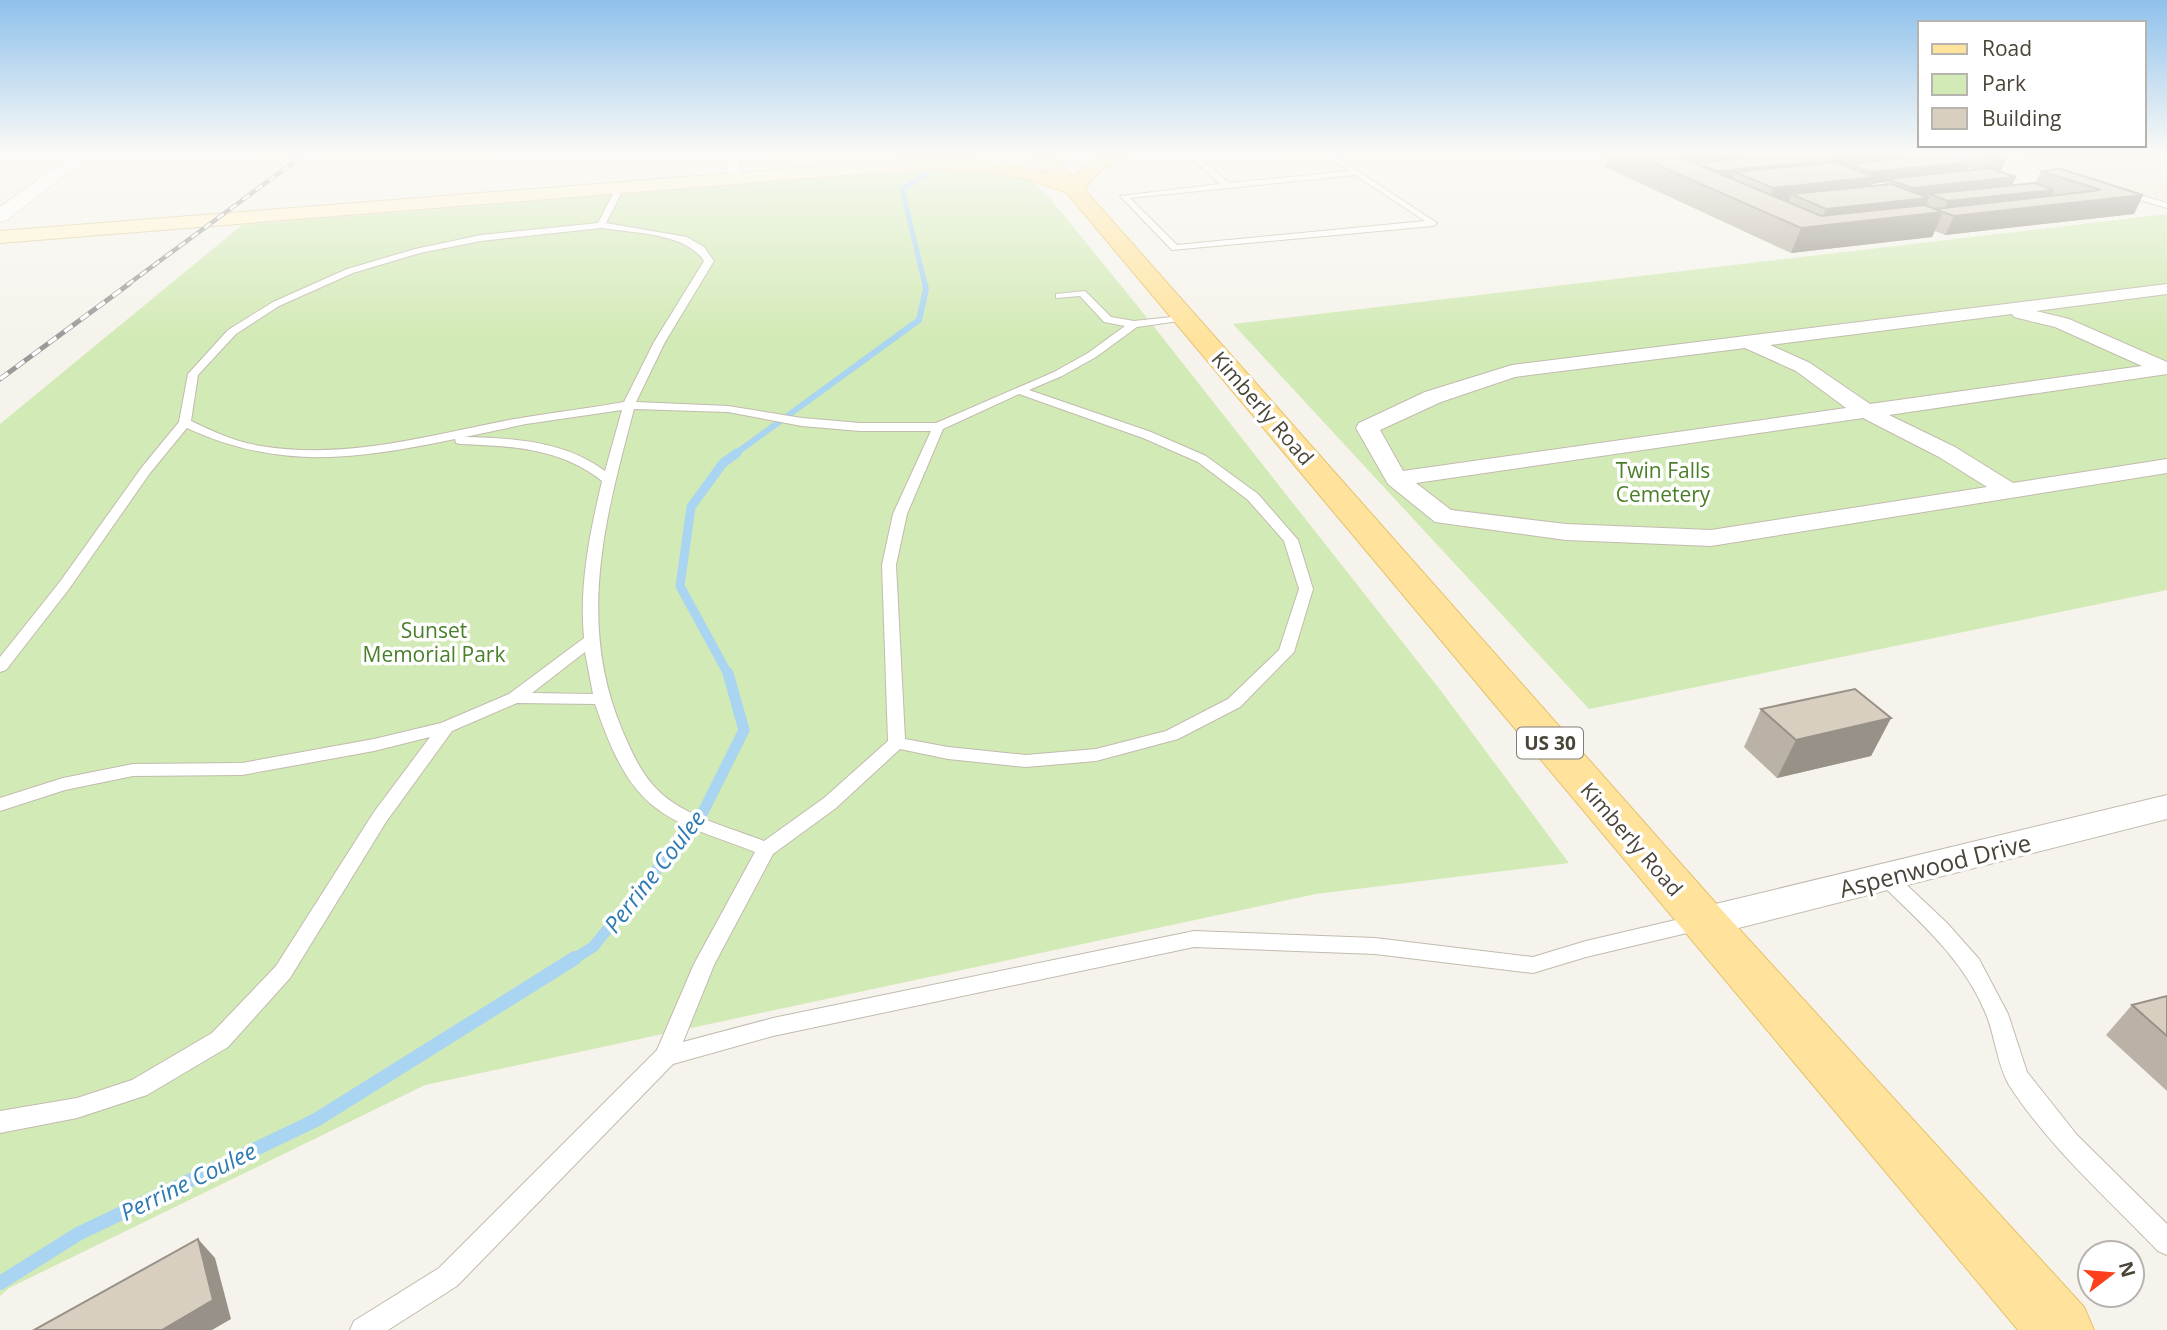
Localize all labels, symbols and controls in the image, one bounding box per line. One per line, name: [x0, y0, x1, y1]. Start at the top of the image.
legend: [1918, 21, 2146, 147]
text: Road: [1982, 34, 2032, 62]
text: Park: [1982, 69, 2026, 97]
text: Building: [1982, 104, 2061, 132]
street label: Kimberly Road: [1206, 345, 1320, 471]
park label: Twin Falls Cemetery: [1616, 456, 1711, 508]
park label: Sunset Memorial Park: [363, 616, 505, 668]
road number: US 30: [1517, 728, 1583, 758]
street label: Kimberly Road: [1575, 776, 1689, 902]
water label: Perrine Coulee: [596, 803, 712, 939]
street label: Aspenwood Drive: [1836, 825, 2034, 905]
water label: Perrine Coulee: [115, 1134, 261, 1228]
north arrow: [2076, 1239, 2146, 1309]
text: N: [2113, 1258, 2142, 1280]

